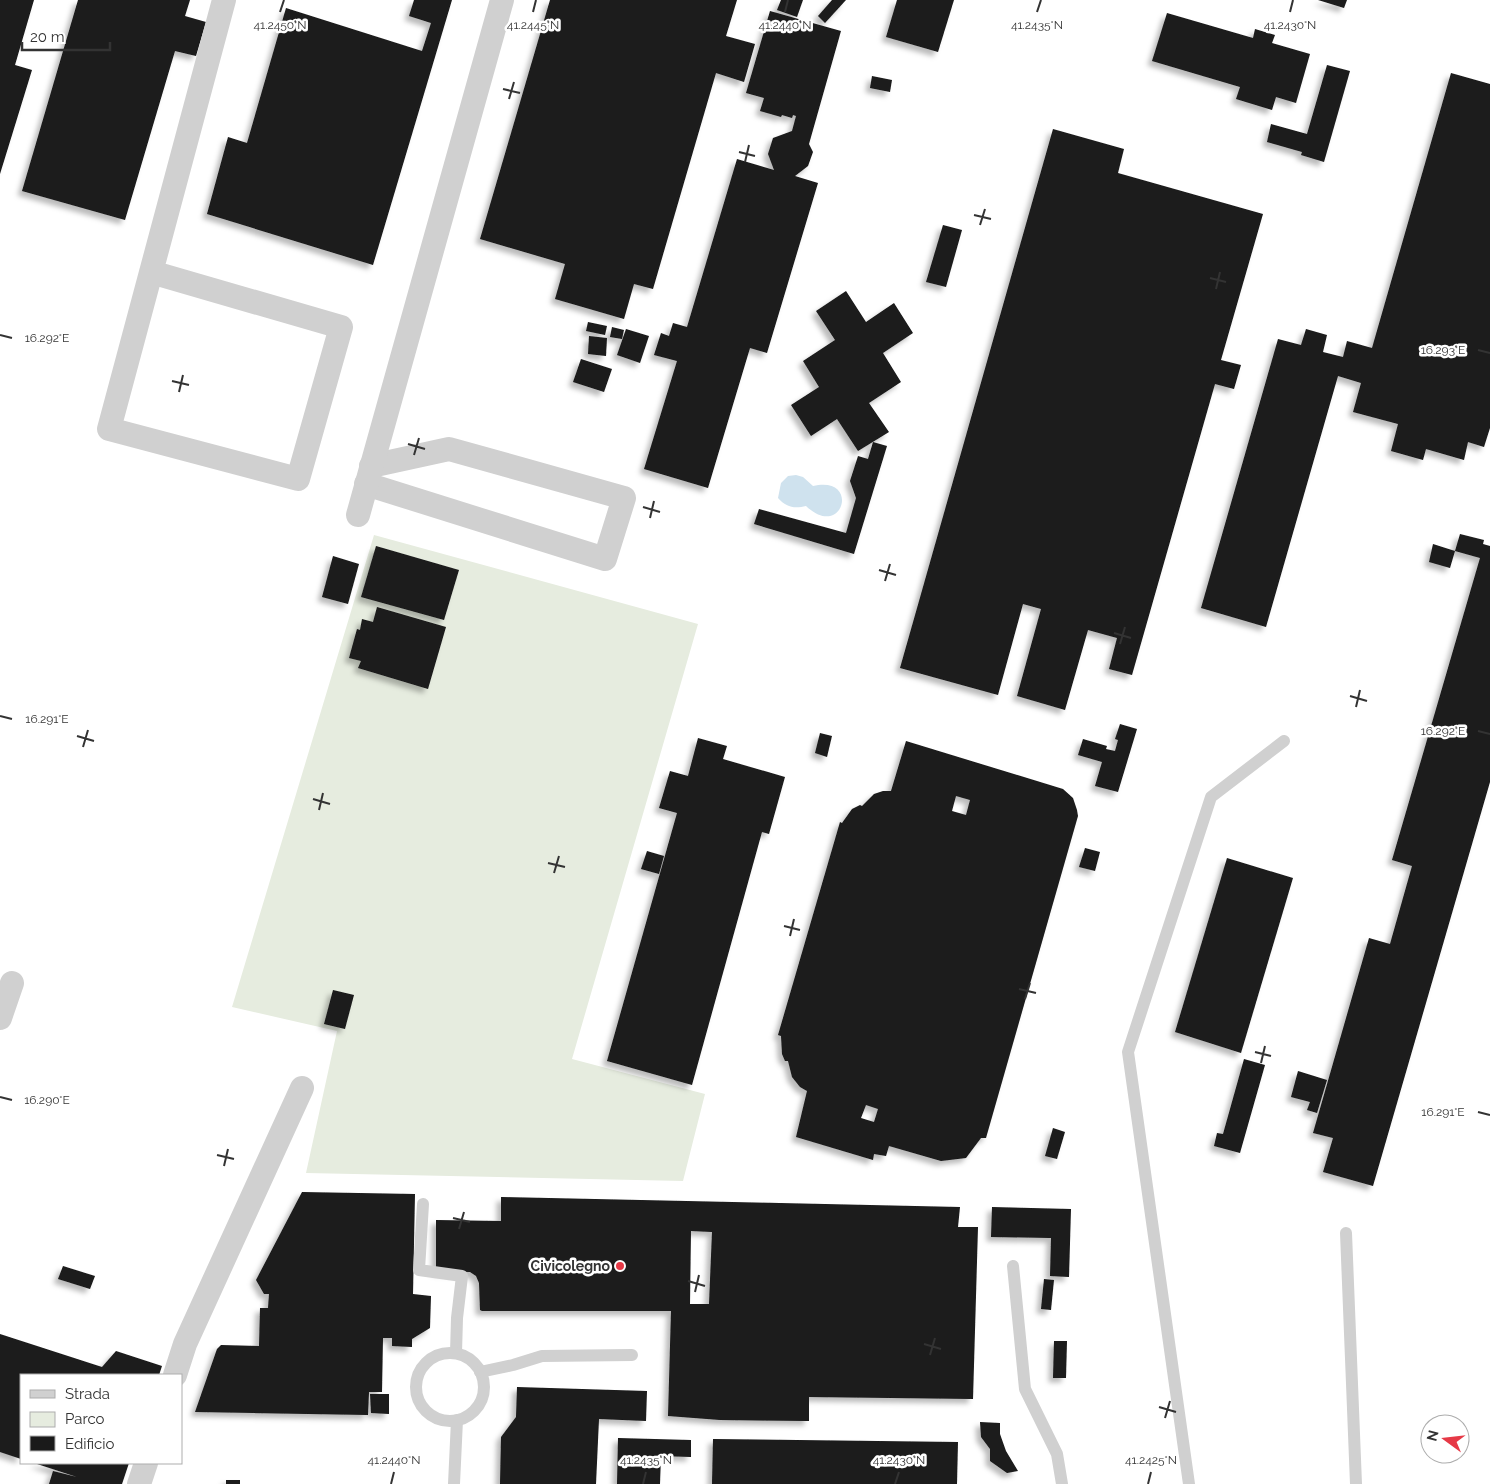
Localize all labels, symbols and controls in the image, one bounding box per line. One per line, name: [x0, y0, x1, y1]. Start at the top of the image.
text: 41.2450°N: [254, 18, 306, 32]
text: 41.2445°N: [507, 18, 559, 32]
text: 41.2440°N: [759, 18, 811, 32]
text: 41.2435°N: [1011, 18, 1063, 32]
text: 41.2430°N: [1264, 18, 1316, 32]
scale bar: [22, 20, 110, 52]
text: 20 m: [30, 28, 65, 46]
text: 16.292°E: [25, 331, 69, 345]
text: 16.293°E: [1421, 343, 1465, 357]
text: 16.291°E: [25, 712, 69, 726]
text: 16.292°E: [1421, 724, 1465, 738]
text: 16.290°E: [24, 1093, 70, 1107]
text: 16.291°E: [1421, 1105, 1465, 1119]
place label: Civicolegno: [531, 1258, 611, 1274]
marker: Civicolegno: [614, 1260, 626, 1272]
legend: [20, 1374, 182, 1464]
text: Strada: [65, 1385, 110, 1403]
text: Parco: [65, 1410, 105, 1428]
north arrow: [1420, 1414, 1470, 1464]
text: N: [1423, 1428, 1442, 1443]
text: Edificio: [65, 1435, 115, 1453]
text: 41.2440°N: [368, 1453, 420, 1467]
text: 41.2435°N: [620, 1453, 672, 1467]
text: 41.2430°N: [873, 1453, 925, 1467]
text: 41.2425°N: [1125, 1453, 1177, 1467]

